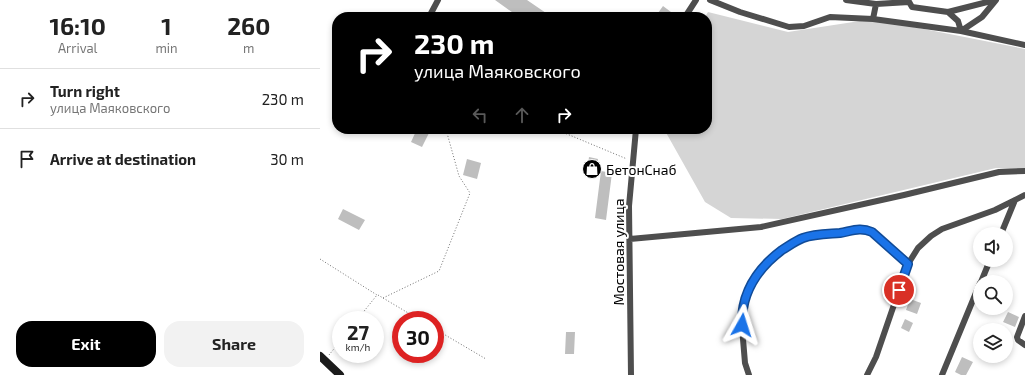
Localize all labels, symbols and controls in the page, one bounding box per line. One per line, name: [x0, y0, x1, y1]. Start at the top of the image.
text: 16:10: [50, 11, 106, 40]
text: 1: [161, 11, 172, 40]
text: 260: [227, 11, 270, 40]
text: 230 m: [414, 26, 495, 60]
icon: right: [348, 28, 400, 80]
text: Arrival: [58, 40, 97, 56]
text: min: [155, 40, 178, 56]
text: m: [243, 40, 254, 56]
text: улица Маяковского: [414, 60, 581, 82]
text: Turn right: [50, 82, 120, 100]
icon: right: [16, 88, 38, 110]
text: 230 m: [262, 90, 304, 108]
text: улица Маяковского: [50, 100, 170, 116]
icon: left: [469, 104, 491, 126]
icon: ahead: [511, 104, 533, 126]
icon: right: [553, 104, 575, 126]
icon: arrive: [16, 148, 38, 170]
text: Arrive at destination: [50, 150, 196, 168]
text: 30 m: [270, 150, 304, 168]
shop icon: БетонСнаб: [581, 158, 603, 180]
place label: БетонСнаб: [606, 161, 676, 178]
street label: Мостовая улица: [610, 198, 627, 306]
map controls: [973, 227, 1013, 363]
button: sound: [973, 227, 1013, 267]
pin: [882, 273, 916, 307]
button: search: [973, 275, 1013, 315]
icon: arrive: [888, 279, 910, 301]
position arrow: [721, 304, 763, 346]
speed limit sign: 30: [392, 311, 444, 363]
text: 27: [347, 320, 369, 344]
button: Exit: [16, 321, 156, 367]
button: Share: [164, 321, 304, 367]
button: layers: [973, 323, 1013, 363]
text: km/h: [346, 341, 370, 353]

